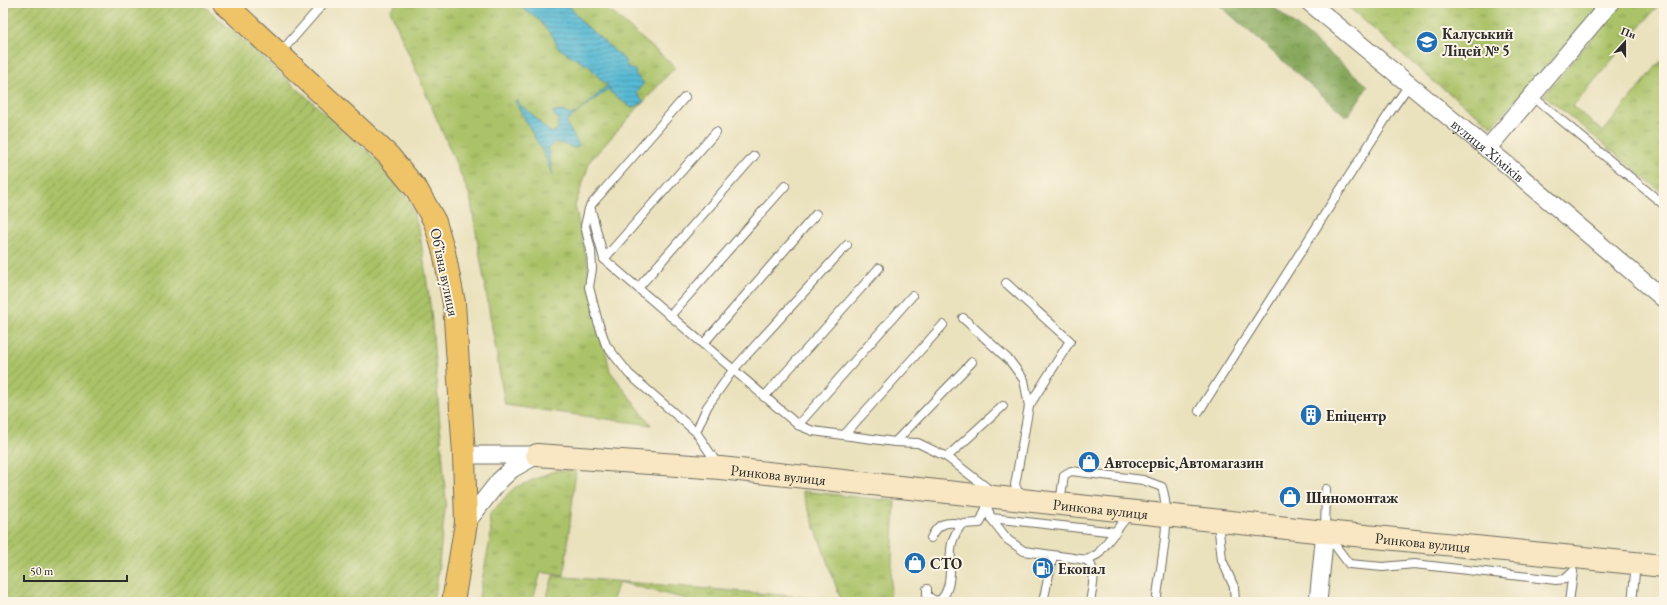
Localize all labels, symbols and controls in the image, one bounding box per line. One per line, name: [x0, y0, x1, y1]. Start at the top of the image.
north arrow: [1605, 22, 1645, 62]
text: Пн: [1619, 23, 1639, 42]
place label: Калуський Ліцей № 5: [1442, 24, 1513, 60]
school or university icon: Калуський Ліцей № 5: [1414, 29, 1440, 55]
street label: вулиця Хіміків: [1448, 114, 1529, 186]
street label: Обʼїзна вулиця: [426, 226, 464, 318]
building icon: Епіцентр: [1298, 402, 1324, 428]
place label: Епіцентр: [1326, 406, 1386, 425]
shop icon: Автосервіс,Автомагазин: [1076, 449, 1102, 475]
place label: Автосервіс,Автомагазин: [1103, 453, 1264, 472]
street label: Ринкова вулиця: [730, 460, 827, 489]
shop icon: Шиномонтаж: [1277, 484, 1303, 510]
place label: Шиномонтаж: [1306, 488, 1398, 507]
street label: Ринкова вулиця: [1052, 494, 1149, 523]
street label: Ринкова вулиця: [1374, 528, 1471, 556]
shop icon: СТО: [902, 550, 928, 576]
place label: СТО: [930, 554, 962, 573]
fuel station icon: Екопал: [1030, 555, 1056, 581]
scale bar: [24, 557, 127, 583]
place label: Екопал: [1058, 559, 1106, 578]
text: 50 m: [30, 563, 54, 579]

